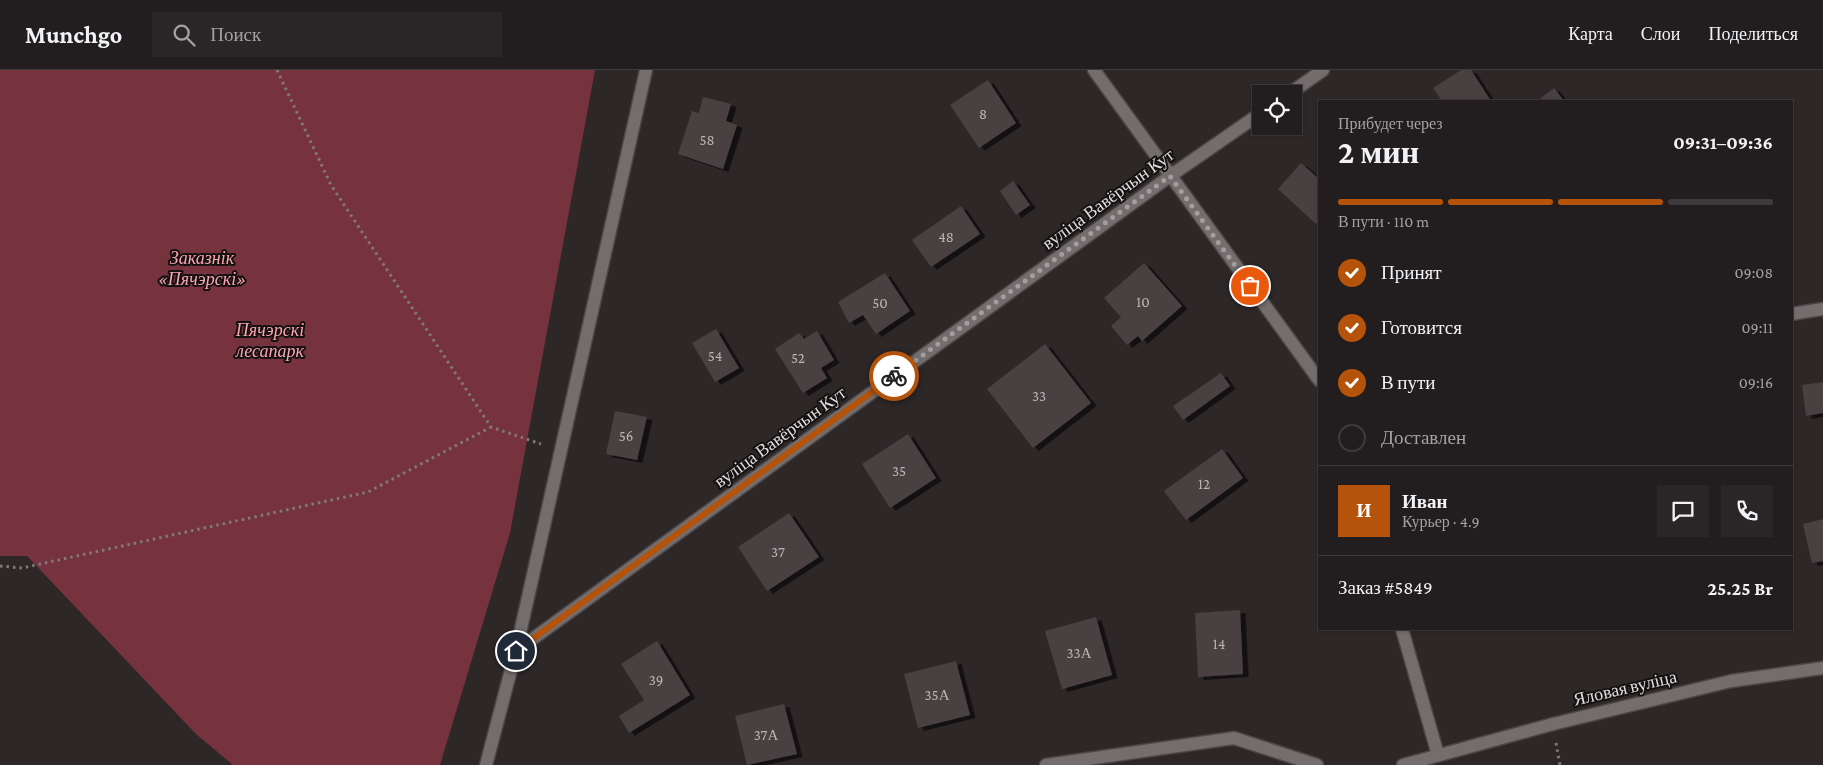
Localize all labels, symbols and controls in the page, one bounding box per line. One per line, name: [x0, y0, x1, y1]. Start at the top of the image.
search box: [152, 12, 502, 57]
text: Munchgo: [25, 21, 122, 48]
icon: search: [170, 21, 198, 49]
text: Поиск: [210, 24, 261, 45]
text: Карта: [1568, 24, 1613, 44]
text: Слои: [1641, 24, 1680, 44]
text: Поделиться: [1708, 24, 1798, 44]
map controls: [1252, 85, 1302, 135]
button: locate: [1252, 85, 1302, 135]
house number: 8: [979, 106, 987, 122]
text: Прибудет через: [1338, 115, 1443, 132]
house number: 58: [699, 132, 715, 148]
text: 09:31–09:36: [1673, 132, 1773, 153]
text: 2 мин: [1338, 134, 1419, 170]
street label: вуліца Вавёрчын Кут: [1038, 144, 1178, 253]
text: В пути · 110 m: [1338, 213, 1429, 230]
house number: 48: [938, 229, 954, 245]
park label: Заказнік «Пячэрскі»: [158, 248, 246, 289]
icon: check: [1338, 259, 1366, 287]
text: Принят: [1381, 262, 1442, 283]
text: 09:08: [1735, 264, 1773, 281]
pin: [1229, 265, 1271, 307]
icon: bag: [1236, 272, 1264, 300]
house number: 10: [1136, 294, 1150, 310]
house number: 50: [872, 295, 888, 311]
icon: check: [1338, 314, 1366, 342]
text: Готовится: [1381, 317, 1462, 338]
text: 09:11: [1742, 319, 1773, 336]
park label: Пячэрскі лесапарк: [235, 320, 305, 361]
house number: 54: [708, 348, 722, 364]
house number: 52: [791, 350, 805, 366]
courier: [869, 351, 919, 401]
icon: bike: [880, 362, 908, 390]
icon: check: [1338, 369, 1366, 397]
text: В пути: [1381, 372, 1435, 393]
text: 09:16: [1739, 374, 1773, 391]
street label: вуліца Вавёрчын Кут: [710, 382, 850, 491]
house number: 33: [1032, 388, 1046, 404]
text: Доставлен: [1381, 427, 1466, 448]
house number: 56: [619, 428, 633, 444]
house number: 35: [892, 463, 906, 479]
house number: 12: [1198, 476, 1210, 492]
button: chat: [1657, 485, 1709, 537]
button: phone: [1721, 485, 1773, 537]
text: Иван: [1402, 491, 1448, 512]
text: И: [1357, 500, 1371, 521]
text: Курьер · 4.9: [1402, 513, 1480, 530]
house number: 37: [771, 544, 785, 560]
text: Заказ #5849: [1338, 577, 1433, 598]
text: 25.25 Br: [1707, 578, 1773, 599]
pin: [495, 630, 537, 672]
house number: 14: [1213, 636, 1225, 652]
icon: home: [502, 637, 530, 665]
house number: 33А: [1067, 645, 1092, 661]
street label: Яловая вуліца: [1571, 666, 1679, 710]
house number: 39: [649, 672, 663, 688]
house number: 35А: [924, 687, 950, 703]
house number: 37А: [754, 727, 779, 743]

